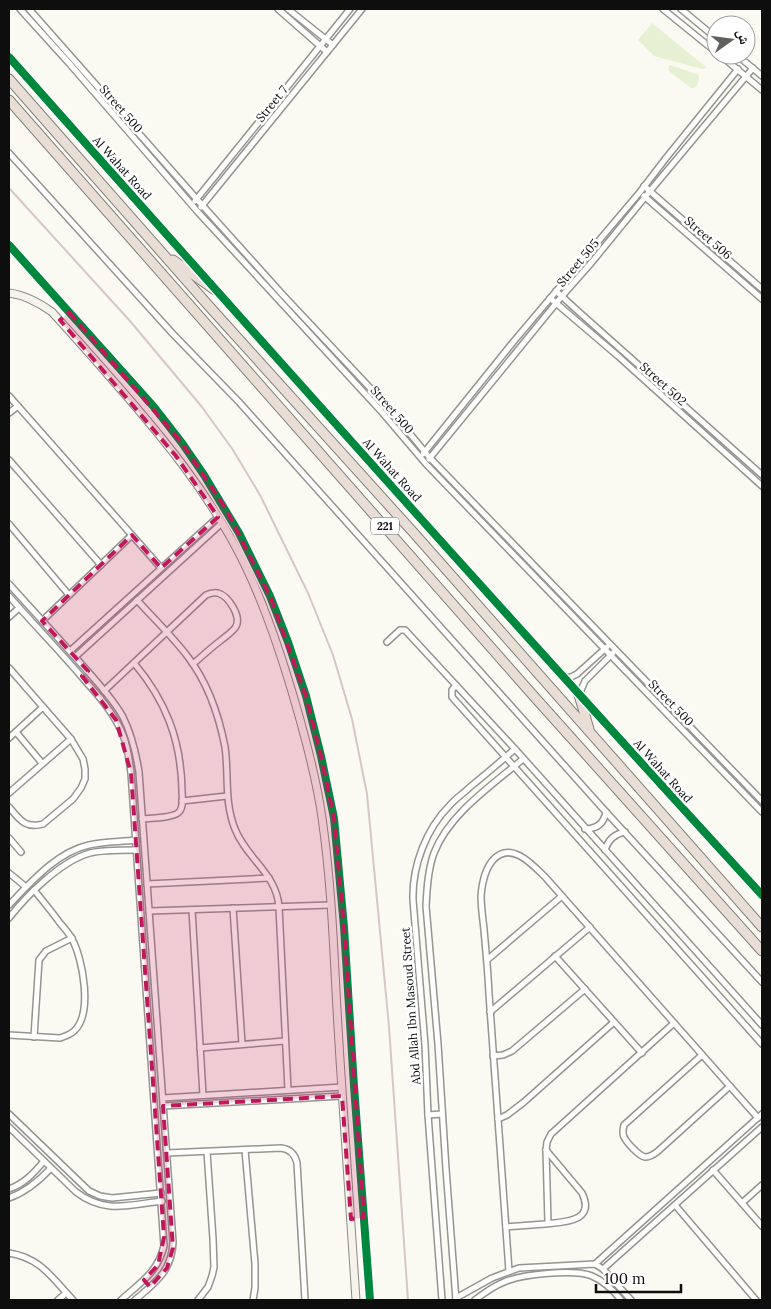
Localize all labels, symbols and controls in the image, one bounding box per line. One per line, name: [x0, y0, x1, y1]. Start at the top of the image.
north arrow: [706, 15, 756, 65]
text: ش: [733, 27, 754, 46]
street label: Street 500: [96, 82, 146, 136]
street label: Street 7: [252, 82, 291, 125]
street label: Al Wahat Road: [89, 132, 155, 203]
street label: Street 506: [681, 213, 735, 262]
street label: Street 505: [553, 236, 602, 290]
street label: Street 502: [637, 359, 690, 408]
street label: Street 500: [367, 383, 417, 437]
street label: Al Wahat Road: [359, 434, 425, 505]
road number: 221: [371, 518, 399, 534]
street label: Street 500: [646, 676, 697, 729]
street label: Al Wahat Road: [630, 735, 696, 806]
street label: Abd Allah Ibn Masoud Street: [397, 926, 424, 1086]
scale bar: [596, 1262, 681, 1294]
text: 100 m: [604, 1269, 645, 1288]

